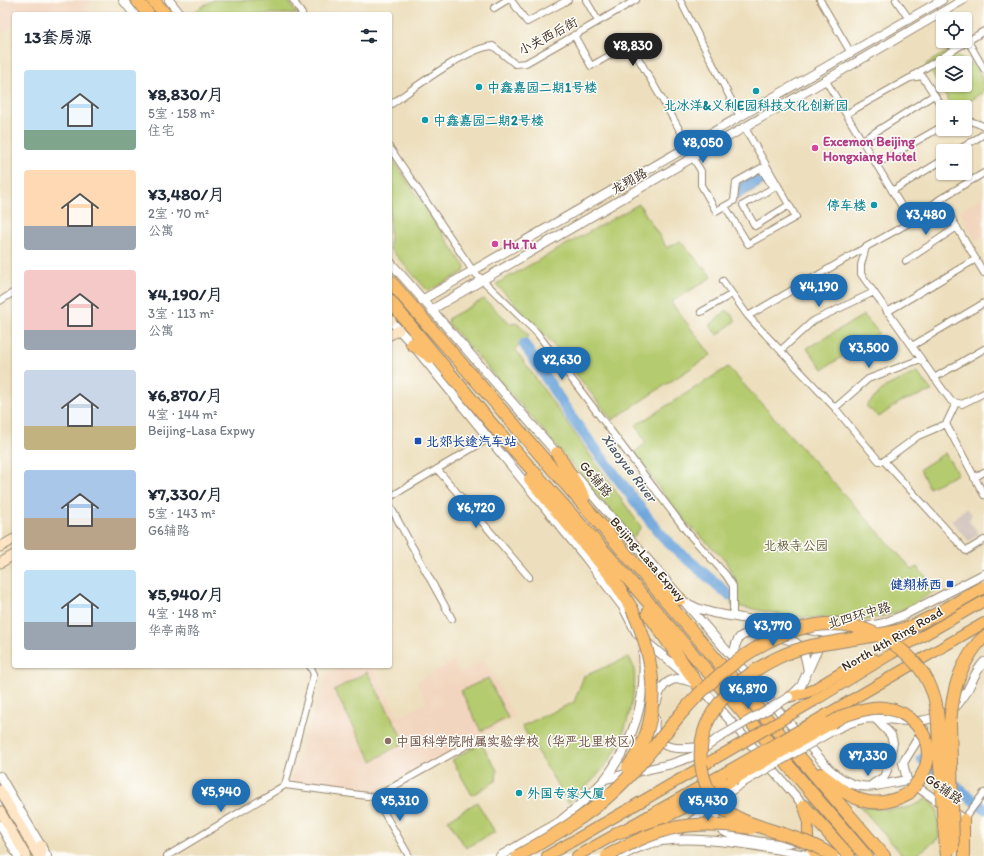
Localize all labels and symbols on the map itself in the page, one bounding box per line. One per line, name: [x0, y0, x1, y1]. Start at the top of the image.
street label: 小关西后街: [516, 14, 580, 58]
pin: ¥8,830: [600, 33, 666, 67]
place label: 中鑫嘉园二期1号楼: [487, 80, 597, 95]
marker: 中鑫嘉园二期1号楼: [474, 82, 484, 92]
marker: 北冰洋&义利E园科技文化创新园: [751, 86, 761, 96]
place label: 北冰洋&义利E园科技文化创新园: [664, 98, 848, 113]
place label: 中鑫嘉园二期2号楼: [433, 113, 544, 128]
marker: 中鑫嘉园二期2号楼: [420, 115, 430, 125]
pin: ¥8,050: [670, 130, 736, 164]
place label: Excemon Beijing Hongxiang Hotel: [823, 134, 917, 165]
marker: Excemon Beijing Hongxiang Hotel: [810, 143, 820, 153]
street label: 龙翔路: [608, 165, 650, 197]
place label: 停车楼: [826, 198, 866, 213]
marker: 停车楼: [869, 200, 879, 210]
pin: ¥3,480: [893, 202, 959, 236]
place label: Hu Tu: [503, 237, 537, 252]
marker: Hu Tu: [490, 239, 500, 249]
pin: ¥4,190: [786, 274, 852, 308]
pin: ¥3,500: [836, 335, 902, 369]
pin: ¥2,630: [529, 347, 595, 381]
water label: Xiaoyue River: [598, 430, 661, 507]
place label: 北郊长途汽车站: [426, 434, 517, 449]
marker: 北郊长途汽车站: [413, 436, 423, 446]
street label: G6辅路: [577, 458, 615, 500]
pin: ¥6,720: [443, 495, 509, 529]
street label: Beijing-Lasa Expwy: [607, 514, 689, 604]
park label: 北极寺公园: [763, 538, 829, 553]
place label: 健翔桥西: [890, 577, 942, 592]
marker: 健翔桥西: [945, 579, 955, 589]
street label: 北四环中路: [826, 599, 892, 631]
street label: North 4th Ring Road: [839, 604, 945, 674]
pin: ¥3,770: [740, 613, 806, 647]
pin: ¥6,870: [715, 676, 781, 710]
place label: 中国科学院附属实验学校（华严北里校区）: [396, 734, 643, 749]
marker: 中国科学院附属实验学校（华严北里校区）: [383, 736, 393, 746]
pin: ¥7,330: [835, 743, 901, 777]
street label: G6辅路: [923, 771, 965, 807]
pin: ¥5,940: [188, 779, 254, 813]
place label: 外国专家大厦: [527, 786, 605, 801]
pin: ¥5,310: [367, 788, 433, 822]
marker: 外国专家大厦: [514, 788, 524, 798]
pin: ¥5,430: [675, 788, 741, 822]

